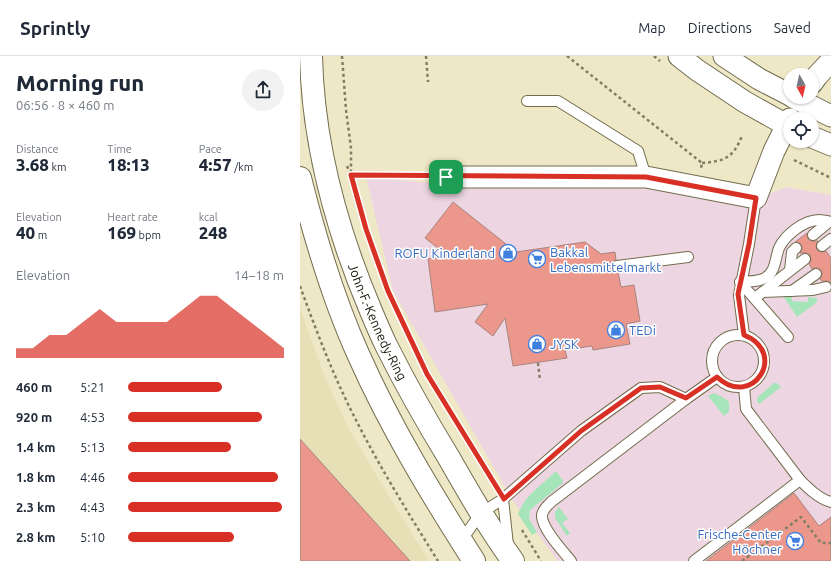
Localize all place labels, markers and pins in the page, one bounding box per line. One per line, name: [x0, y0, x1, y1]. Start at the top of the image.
pin: [429, 160, 463, 194]
shop icon: ROFU Kinderland: [498, 243, 518, 263]
place label: Bakkal Lebensmittelmarkt: [550, 245, 661, 274]
place label: ROFU Kinderland: [395, 246, 495, 260]
supermarket icon: Bakkal Lebensmittelmarkt: [527, 249, 547, 269]
shop icon: TEDi: [606, 320, 626, 340]
place label: TEDi: [629, 323, 656, 337]
shop icon: JYSK: [527, 334, 547, 354]
place label: JYSK: [550, 337, 579, 351]
place label: Frische-Center Höchner: [697, 527, 782, 556]
supermarket icon: Frische-Center Höchner: [785, 531, 805, 551]

